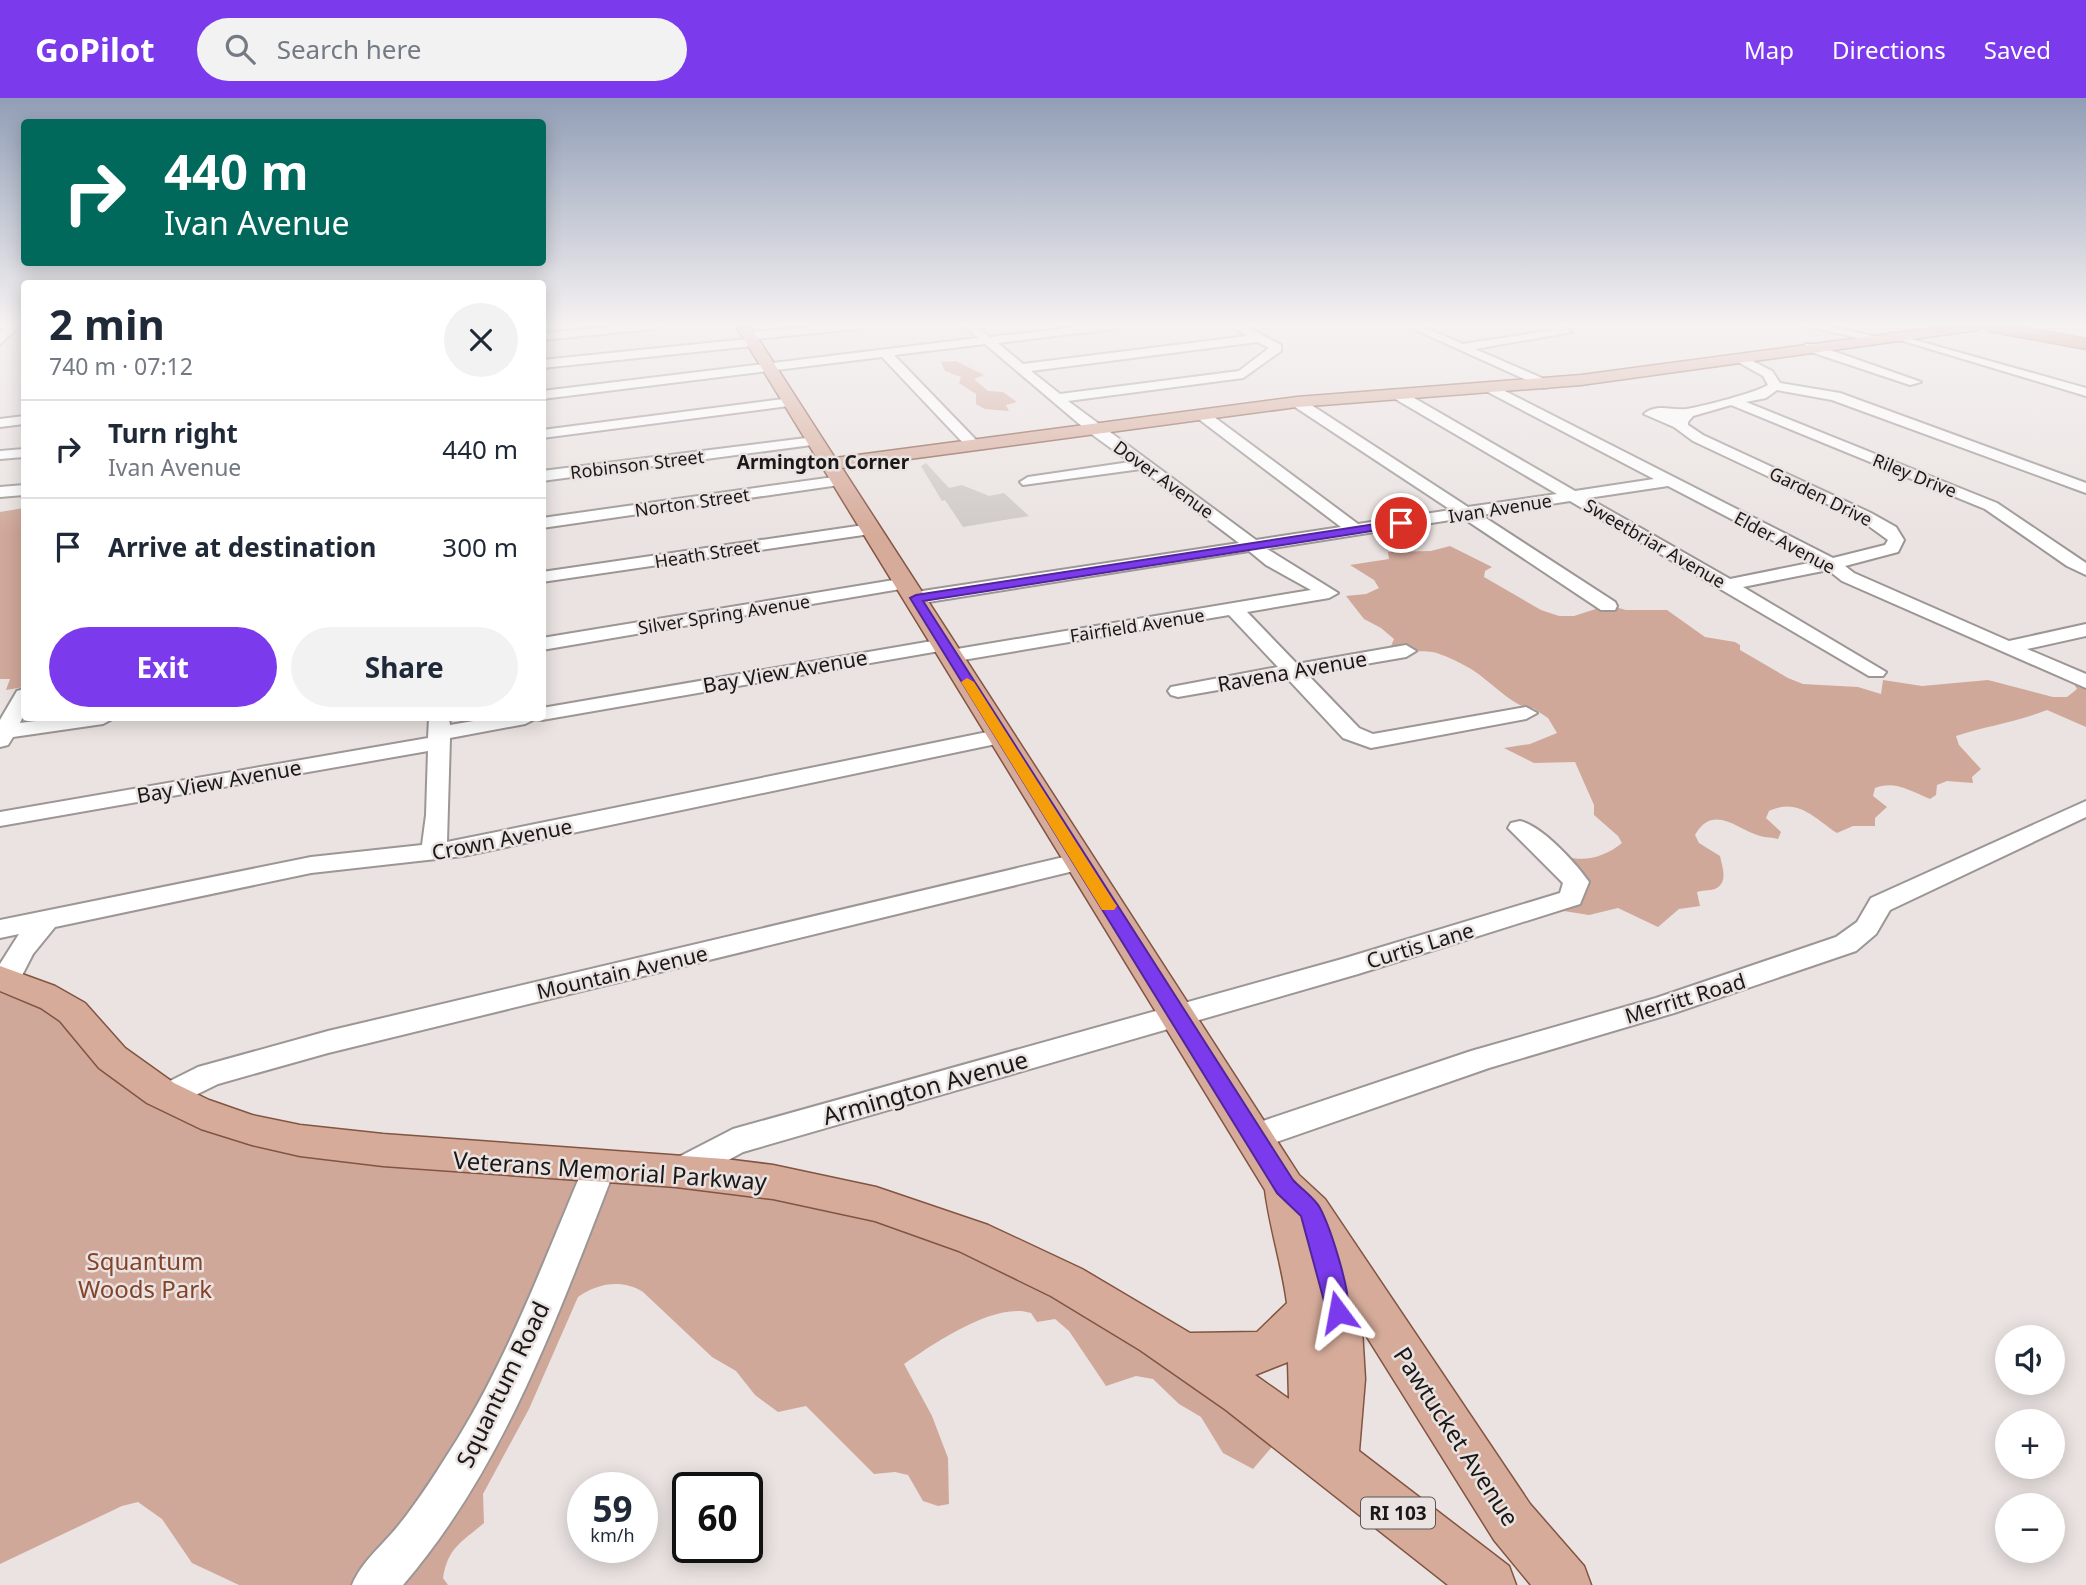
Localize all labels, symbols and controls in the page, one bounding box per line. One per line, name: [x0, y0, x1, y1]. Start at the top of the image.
search box: [197, 18, 687, 81]
text: GoPilot: [35, 27, 155, 72]
icon: search: [221, 30, 259, 68]
text: Search here: [277, 31, 421, 67]
text: Map: [1744, 33, 1794, 66]
text: Directions: [1832, 33, 1946, 66]
text: Saved: [1984, 33, 2051, 66]
text: 440 m: [164, 138, 309, 204]
icon: right: [49, 147, 140, 238]
text: Ivan Avenue: [164, 201, 350, 244]
text: 2 min: [49, 295, 165, 352]
button: close: [444, 303, 518, 377]
text: 740 m · 07:12: [49, 350, 193, 382]
text: Turn right: [108, 415, 238, 451]
icon: right: [49, 430, 87, 468]
text: 440 m: [442, 431, 518, 467]
street label: Dover Avenue: [1109, 435, 1219, 523]
street label: Robinson Street: [569, 444, 706, 484]
street label: Riley Drive: [1869, 447, 1961, 503]
district label: Armington Corner: [737, 449, 910, 475]
text: Ivan Avenue: [108, 451, 241, 483]
street label: Garden Drive: [1765, 461, 1877, 531]
street label: Norton Street: [633, 482, 751, 522]
street label: Ivan Avenue: [1447, 488, 1553, 528]
pin: [1371, 493, 1431, 553]
street label: Sweetbriar Avenue: [1580, 493, 1730, 593]
icon: arrive: [1382, 504, 1420, 542]
street label: Elder Avenue: [1730, 505, 1840, 579]
icon: arrive: [49, 528, 87, 566]
text: Arrive at destination: [108, 529, 377, 565]
text: 300 m: [442, 529, 518, 565]
street label: Heath Street: [653, 533, 762, 573]
street label: Silver Spring Avenue: [636, 589, 812, 639]
street label: Fairfield Avenue: [1068, 603, 1206, 647]
button: Exit: [49, 627, 277, 707]
button: Share: [291, 627, 518, 707]
street label: Bay View Avenue: [700, 643, 870, 699]
street label: Ravena Avenue: [1215, 644, 1369, 698]
street label: Bay View Avenue: [134, 753, 304, 809]
street label: Crown Avenue: [429, 812, 575, 866]
street label: Curtis Lane: [1363, 915, 1477, 975]
street label: Mountain Avenue: [534, 939, 710, 1005]
street label: Merritt Road: [1621, 966, 1749, 1030]
street label: Armington Avenue: [819, 1042, 1031, 1132]
street label: Veterans Memorial Parkway: [452, 1143, 769, 1197]
park label: Squantum Woods Park: [78, 1244, 212, 1305]
position arrow: [1301, 1275, 1375, 1349]
street label: Squantum Road: [448, 1295, 556, 1473]
map controls: [1995, 1325, 2065, 1563]
button: sound: [1995, 1325, 2065, 1395]
street label: Pawtucket Avenue: [1387, 1340, 1527, 1532]
button: +: [1995, 1409, 2065, 1479]
speed limit sign: 60: [672, 1472, 763, 1563]
text: 59: [592, 1485, 633, 1532]
button: −: [1995, 1493, 2065, 1563]
road number: RI 103: [1361, 1498, 1435, 1528]
text: km/h: [590, 1523, 635, 1547]

